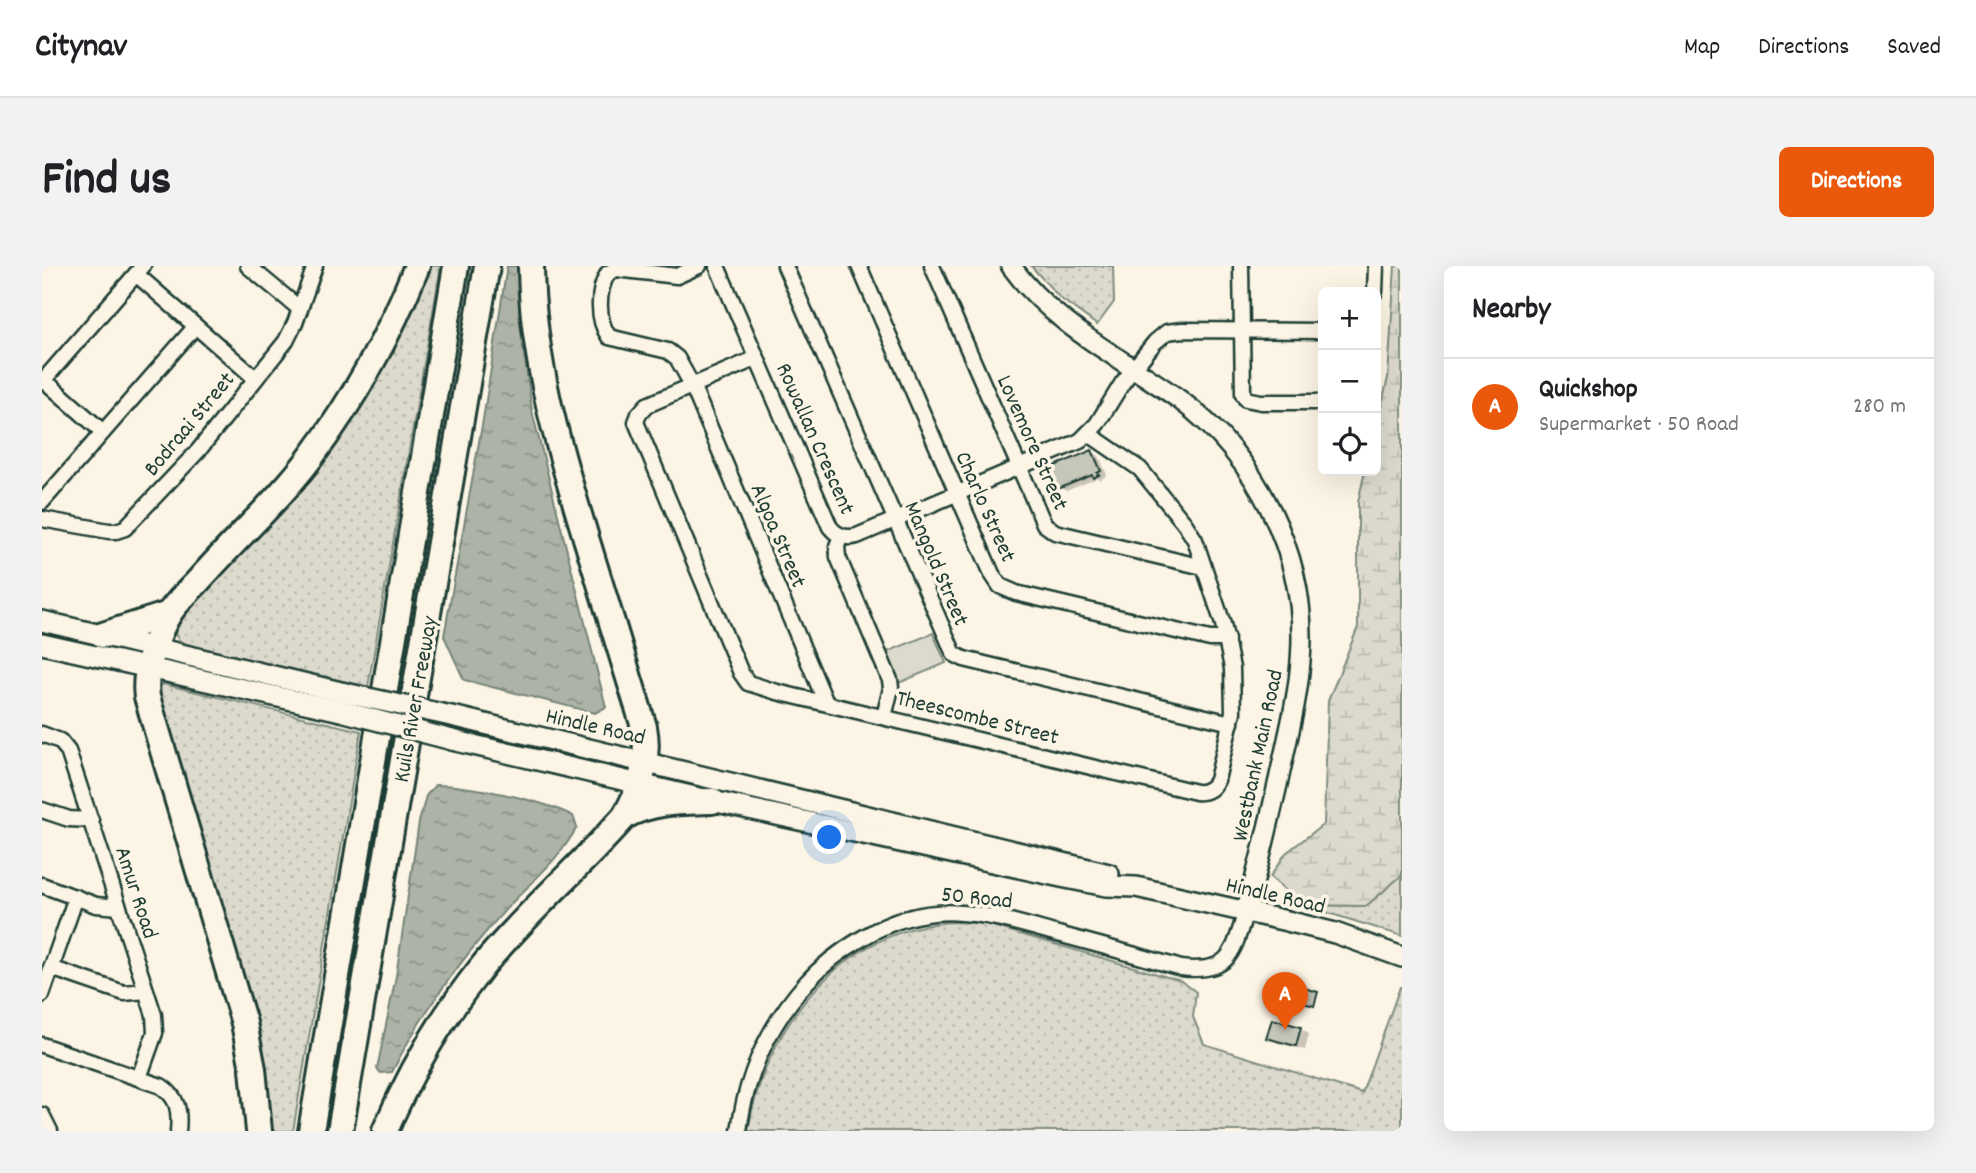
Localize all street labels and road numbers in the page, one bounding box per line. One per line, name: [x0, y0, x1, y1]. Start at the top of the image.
street label: Rowallan Crescent: [766, 358, 862, 521]
street label: Bodraai Street: [137, 366, 244, 485]
street label: Lovemore Street: [986, 370, 1075, 516]
street label: Charlo Street: [945, 447, 1023, 568]
street label: Algoa Street: [740, 479, 814, 594]
street label: Mangold Street: [894, 497, 976, 632]
street label: Kuils River Freeway: [387, 613, 448, 785]
street label: Westbank Main Road: [1225, 667, 1294, 845]
street label: Theescombe Street: [893, 683, 1062, 756]
street label: Hindle Road: [542, 701, 648, 756]
street label: Amur Road: [104, 843, 165, 943]
street label: Hindle Road: [1222, 870, 1328, 925]
street label: 50 Road: [939, 879, 1014, 920]

